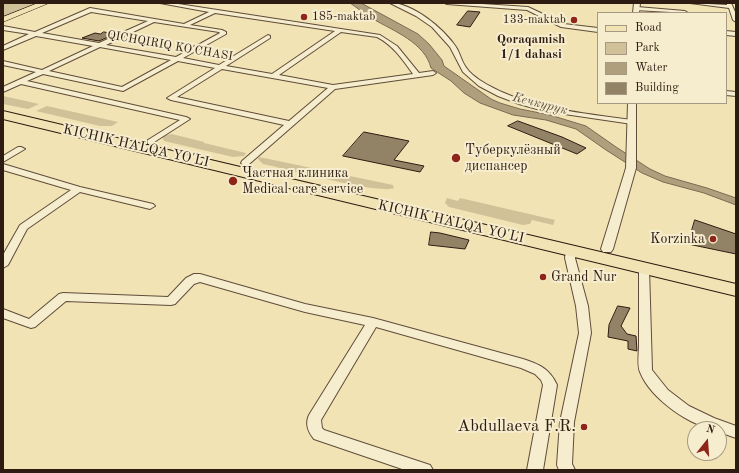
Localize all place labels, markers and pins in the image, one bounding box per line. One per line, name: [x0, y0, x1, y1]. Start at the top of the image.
place label: 185-maktab: [312, 10, 375, 24]
marker: 185-maktab: [299, 12, 309, 22]
place label: 133-maktab: [503, 13, 566, 27]
marker: 133-maktab: [569, 15, 579, 25]
place label: Туберкулёзный диспансер: [465, 142, 561, 174]
marker: Туберкулёзный диспансер: [450, 152, 462, 164]
place label: Частная клиника Medical care service: [242, 165, 363, 198]
marker: Частная клиника Medical care service: [227, 175, 239, 187]
place label: Korzinka: [650, 231, 705, 247]
marker: Korzinka: [708, 234, 718, 244]
place label: Grand Nur: [551, 269, 617, 285]
marker: Grand Nur: [538, 272, 548, 282]
place label: Abdullaeva F.R.: [457, 417, 576, 437]
marker: Abdullaeva F.R.: [579, 422, 589, 432]

